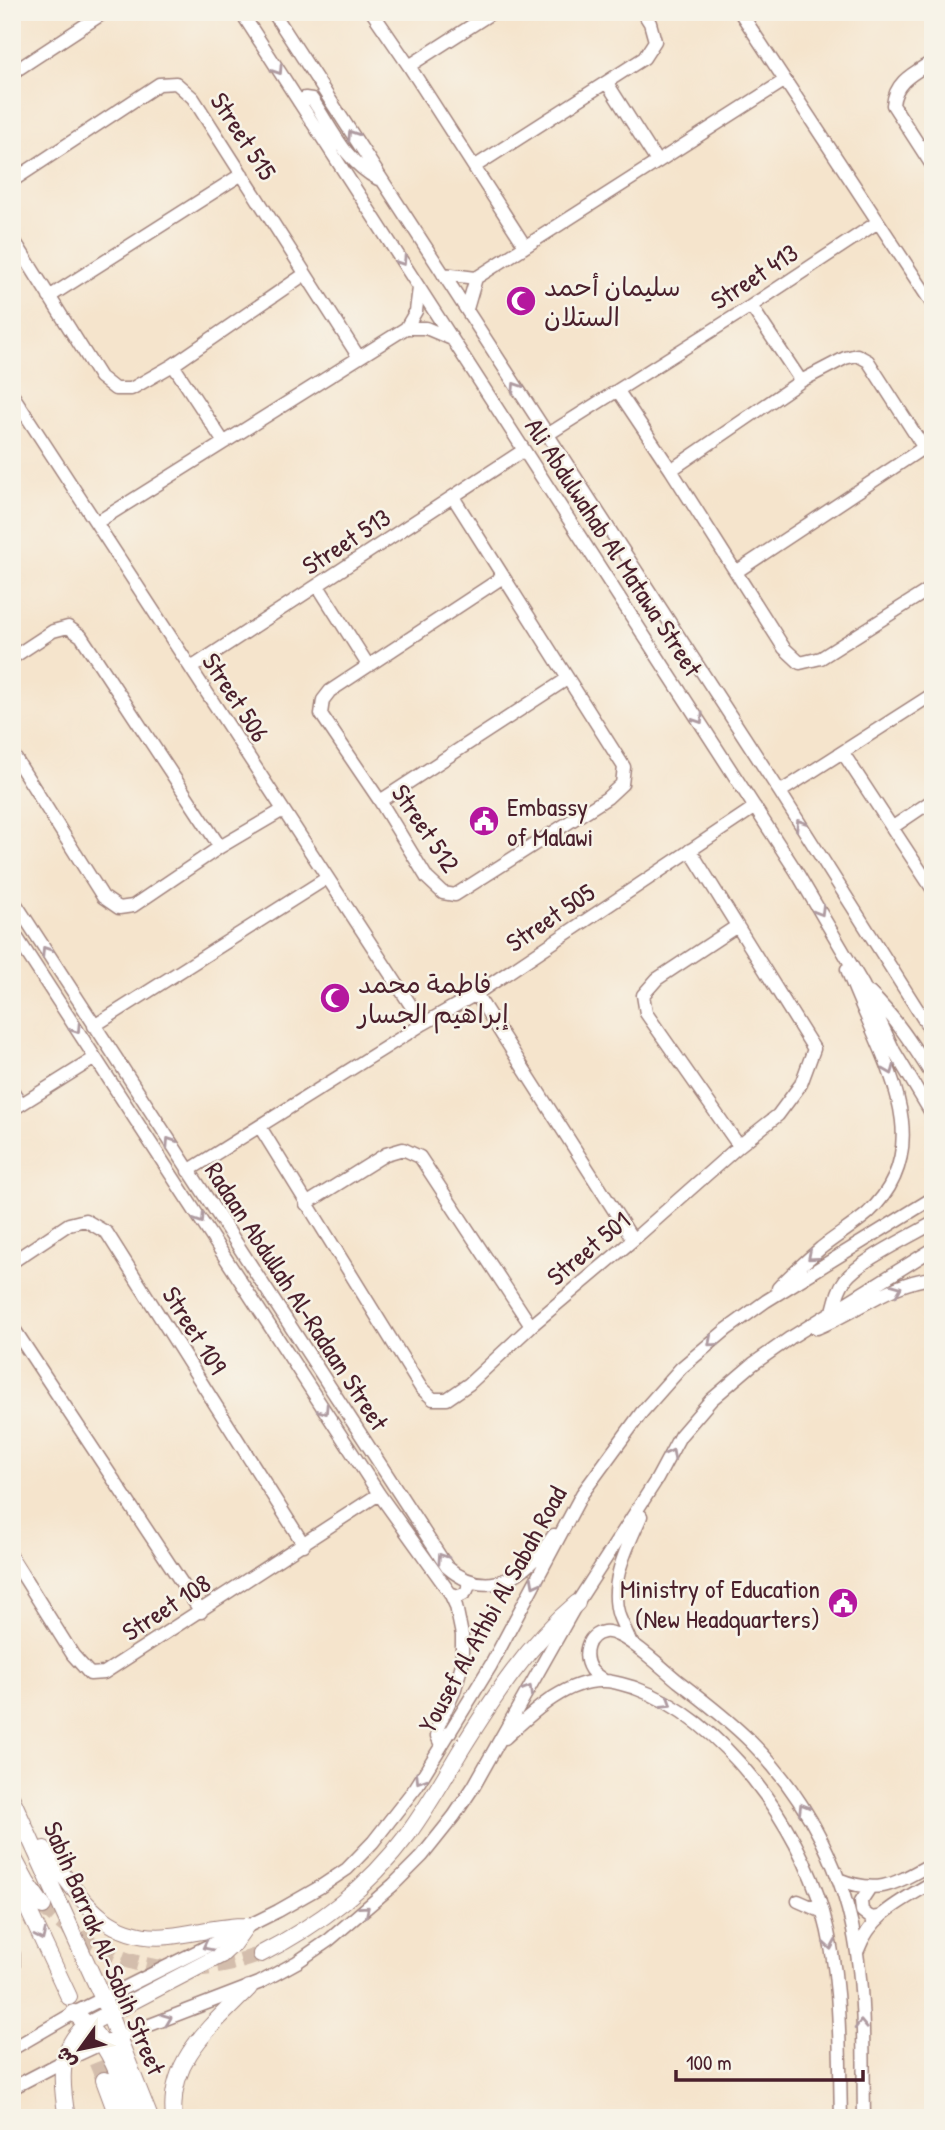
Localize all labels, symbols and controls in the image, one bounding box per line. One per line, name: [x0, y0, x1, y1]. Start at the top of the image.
one-way arrow: [270, 62, 283, 75]
street label: Street 515: [203, 85, 285, 187]
one-way arrow: [347, 129, 360, 142]
street label: Street 413: [704, 235, 804, 317]
one-way arrow: [393, 253, 406, 266]
place label: سليمان أحمد الستلان: [544, 269, 681, 334]
mosque icon: سليمان أحمد الستلان: [504, 284, 538, 318]
one-way arrow: [512, 381, 525, 394]
street label: Ali Abdulwahab Al Matawa Street: [517, 411, 711, 684]
street label: Street 513: [295, 499, 397, 583]
street label: Street 506: [194, 646, 278, 748]
one-way arrow: [690, 711, 703, 724]
street label: Street 512: [384, 777, 468, 879]
place label: Embassy of Malawi: [507, 789, 593, 854]
public building icon: Embassy of Malawi: [467, 804, 501, 838]
one-way arrow: [796, 819, 809, 832]
street label: Street 505: [499, 874, 601, 960]
one-way arrow: [812, 904, 825, 917]
one-way arrow: [42, 946, 55, 959]
place label: فاطمة محمد إبراهيم الجسار: [356, 966, 509, 1034]
mosque icon: فاطمة محمد إبراهيم الجسار: [318, 981, 352, 1015]
one-way arrow: [67, 1021, 80, 1034]
one-way arrow: [882, 1063, 896, 1075]
one-way arrow: [165, 1137, 178, 1150]
street label: Radaan Abdullah Al-Radaan Street: [197, 1155, 398, 1438]
street label: Street 501: [539, 1203, 637, 1293]
one-way arrow: [192, 1211, 204, 1224]
one-way arrow: [807, 1248, 820, 1260]
street label: Street 109: [154, 1280, 236, 1380]
one-way arrow: [889, 1283, 902, 1297]
one-way arrow: [707, 1334, 720, 1346]
one-way arrow: [316, 1402, 329, 1415]
one-way arrow: [663, 1449, 676, 1461]
street label: Yousef Al Athbi Al Sabah Road: [410, 1479, 574, 1739]
one-way arrow: [438, 1553, 450, 1566]
street label: Street 108: [115, 1565, 217, 1649]
place label: Ministry of Education (New Headquarters): [620, 1571, 820, 1636]
one-way arrow: [530, 1575, 543, 1588]
public building icon: Ministry of Education (New Headquarters): [826, 1586, 860, 1620]
one-way arrow: [520, 1685, 533, 1698]
one-way arrow: [659, 1694, 672, 1707]
one-way arrow: [416, 1771, 429, 1784]
one-way arrow: [799, 1803, 812, 1816]
street label: Sabih Barrak Al-Sabih Street: [36, 1816, 175, 2081]
one-way arrow: [357, 1906, 369, 1919]
one-way arrow: [32, 1929, 46, 1941]
one-way arrow: [202, 1938, 214, 1951]
one-way arrow: [822, 1939, 837, 1951]
one-way arrow: [160, 2013, 172, 2027]
north arrow: [46, 2014, 116, 2084]
one-way arrow: [854, 2019, 869, 2030]
scale bar: [676, 2039, 863, 2083]
text: ش: [49, 2042, 82, 2074]
text: 100 m: [686, 2048, 732, 2077]

